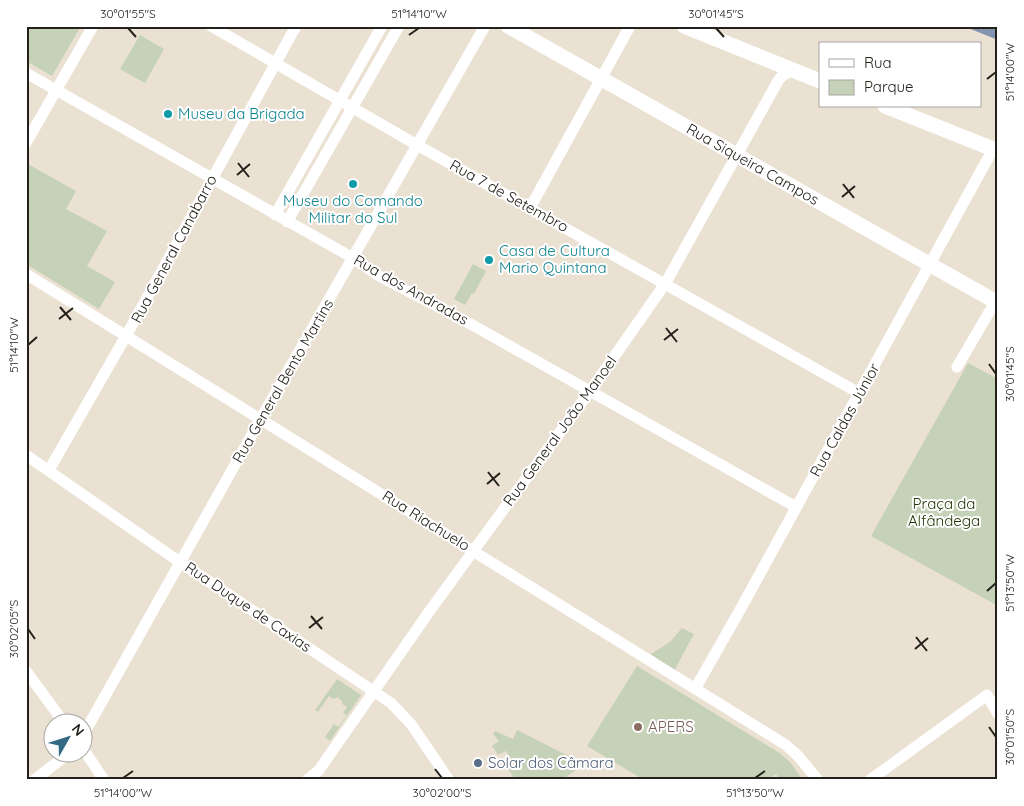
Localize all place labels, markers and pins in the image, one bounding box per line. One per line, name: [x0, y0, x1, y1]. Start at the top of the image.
place label: Museu da Brigada: [178, 104, 305, 123]
marker: Museu da Brigada: [162, 108, 174, 120]
marker: Museu do Comando Militar do Sul: [347, 178, 359, 190]
place label: Museu do Comando Militar do Sul: [283, 191, 423, 227]
place label: Casa de Cultura Mario Quintana: [499, 241, 610, 277]
marker: Casa de Cultura Mario Quintana: [483, 254, 495, 266]
place label: APERS: [648, 717, 694, 736]
marker: APERS: [632, 721, 644, 733]
place label: Solar dos Câmara: [488, 753, 614, 772]
marker: Solar dos Câmara: [472, 757, 484, 769]

